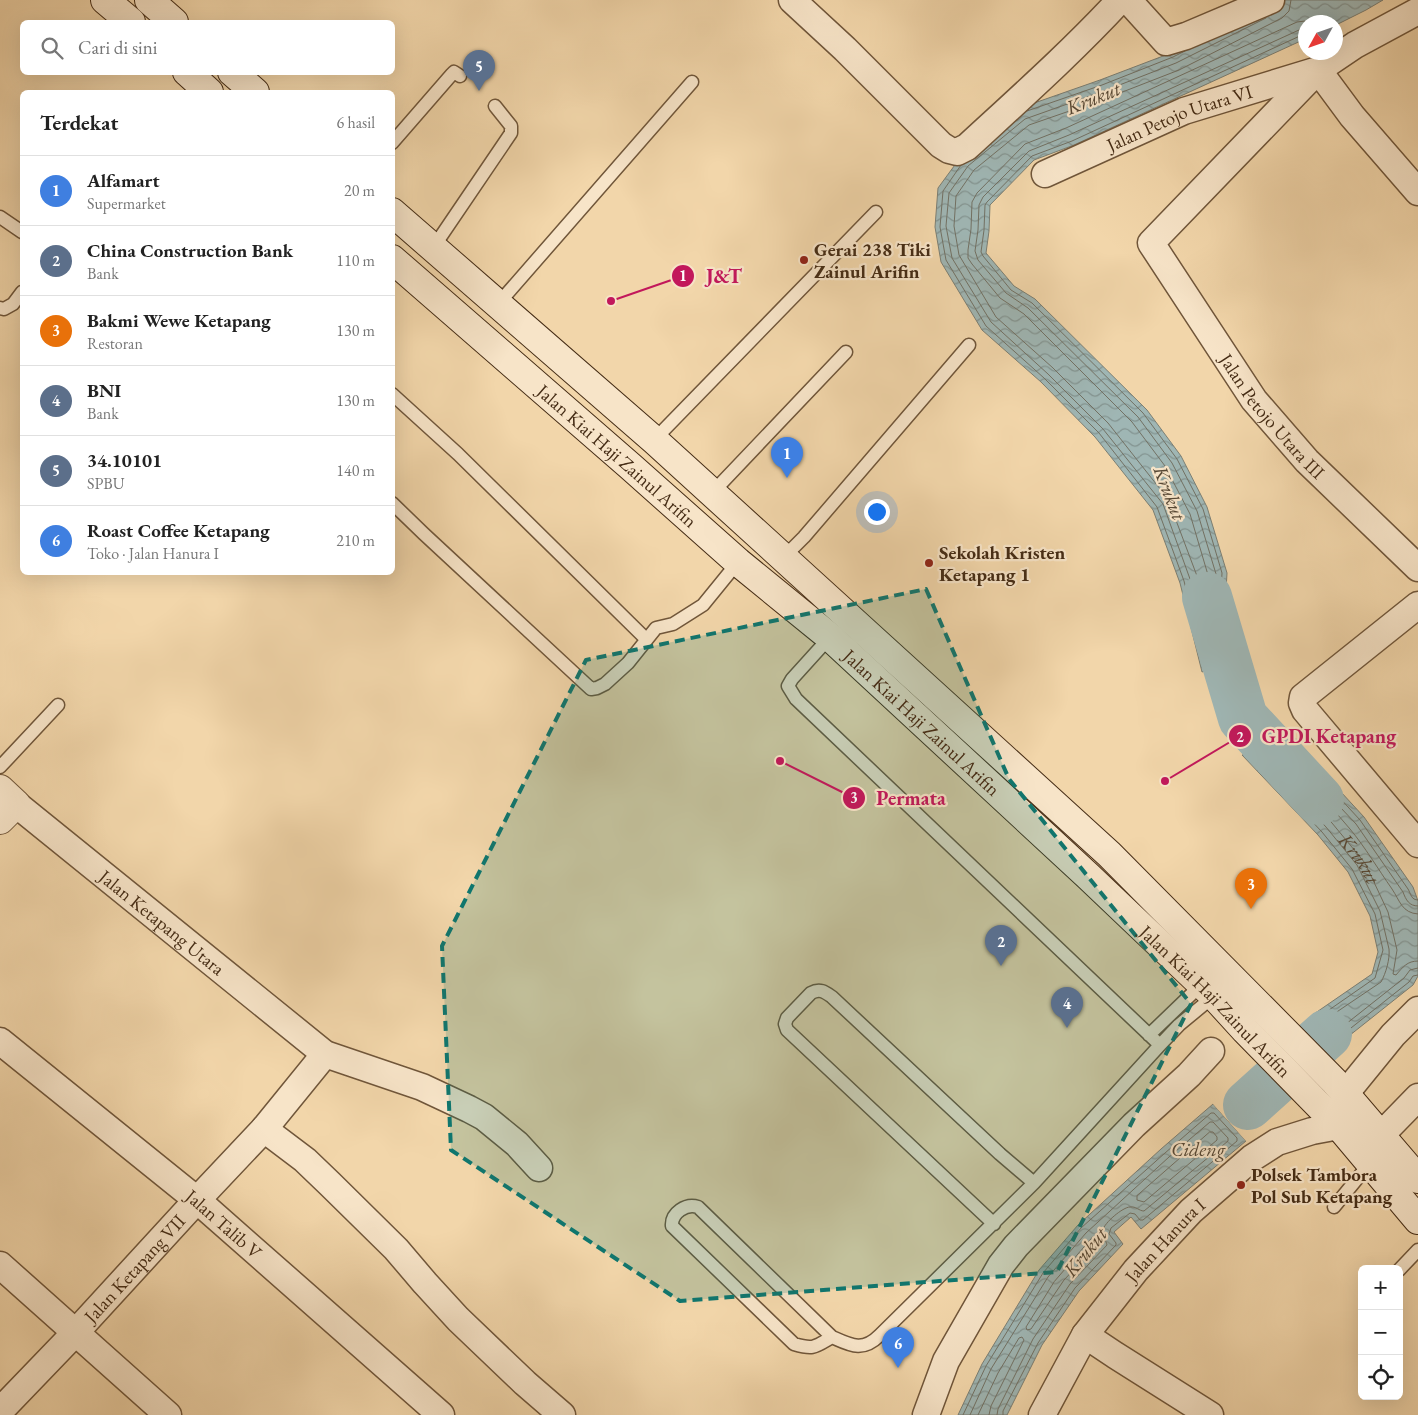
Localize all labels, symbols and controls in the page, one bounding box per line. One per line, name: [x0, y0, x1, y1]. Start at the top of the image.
north arrow: [1298, 15, 1343, 60]
search box: [20, 20, 395, 75]
icon: search: [38, 34, 66, 62]
text: Cari di sini: [78, 35, 157, 60]
pin: 5: [463, 50, 495, 91]
water label: Krukut: [1061, 75, 1125, 121]
street label: Jalan Petojo Utara VI: [1101, 78, 1256, 158]
text: Terdekat: [40, 109, 118, 136]
text: 6 hasil: [337, 112, 375, 133]
text: Alfamart: [87, 168, 160, 193]
text: 1: [52, 180, 60, 201]
text: 20 m: [344, 180, 375, 201]
text: Supermarket: [87, 193, 166, 214]
place label: Gerai 238 Tiki Zainul Arifin: [814, 237, 931, 284]
text: China Construction Bank: [87, 238, 293, 263]
text: 2: [52, 250, 60, 271]
text: 110 m: [336, 250, 375, 271]
marker: Gerai 238 Tiki Zainul Arifin: [798, 254, 810, 266]
callout: J&T: [671, 259, 752, 294]
text: Bank: [87, 263, 119, 284]
text: J&T: [704, 263, 742, 289]
text: 1: [679, 266, 687, 285]
text: Bakmi Wewe Ketapang: [87, 308, 271, 333]
text: 3: [52, 320, 60, 341]
text: 130 m: [336, 320, 375, 341]
text: Restoran: [87, 333, 143, 354]
street label: Jalan Petojo Utara III: [1213, 347, 1331, 485]
street label: Jalan Kiai Haji Zainul Arifin: [530, 377, 703, 533]
text: BNI: [87, 378, 121, 403]
text: 4: [52, 390, 60, 411]
text: 130 m: [336, 390, 375, 411]
text: Bank: [87, 403, 119, 424]
pin: 1: [771, 437, 803, 478]
text: 34.10101: [87, 448, 162, 473]
text: 5: [52, 460, 60, 481]
text: 140 m: [336, 460, 375, 481]
water label: Krukut: [1147, 461, 1193, 525]
text: SPBU: [87, 473, 124, 494]
your location: [864, 499, 890, 525]
text: Roast Coffee Ketapang: [87, 518, 270, 543]
text: 6: [52, 530, 60, 551]
text: 210 m: [336, 530, 375, 551]
place label: Sekolah Kristen Ketapang 1: [939, 540, 1066, 587]
text: Toko · Jalan Hanura I: [87, 543, 219, 564]
marker: Sekolah Kristen Ketapang 1: [923, 557, 935, 569]
street label: Jalan Kiai Haji Zainul Arifin: [837, 642, 1006, 801]
callout: GPDI Ketapang: [1227, 719, 1406, 754]
text: GPDI Ketapang: [1262, 723, 1397, 749]
text: 2: [1236, 727, 1244, 746]
callout: Permata: [842, 780, 956, 815]
text: Permata: [876, 785, 946, 811]
text: 3: [850, 788, 858, 807]
water label: Krukut: [1332, 827, 1386, 889]
street label: Jalan Ketapang Utara: [93, 863, 230, 981]
pin: 3: [1235, 868, 1267, 909]
street label: Jalan Kiai Haji Zainul Arifin: [1133, 918, 1297, 1083]
pin: 2: [985, 925, 1017, 966]
pin: 4: [1051, 987, 1083, 1028]
water label: Cideng: [1171, 1136, 1226, 1162]
place label: Polsek Tambora Pol Sub Ketapang: [1251, 1162, 1393, 1209]
marker: Polsek Tambora Pol Sub Ketapang: [1235, 1179, 1247, 1191]
street label: Jalan Talib V: [179, 1182, 268, 1264]
street label: Jalan Hanura I: [1117, 1192, 1211, 1289]
street label: Jalan Ketapang VII: [77, 1208, 191, 1329]
water label: Krukut: [1057, 1221, 1114, 1283]
map controls: [1358, 1265, 1403, 1400]
button: +: [1358, 1265, 1403, 1310]
button: −: [1358, 1310, 1403, 1355]
pin: 6: [882, 1327, 914, 1368]
button: locate: [1358, 1355, 1403, 1400]

